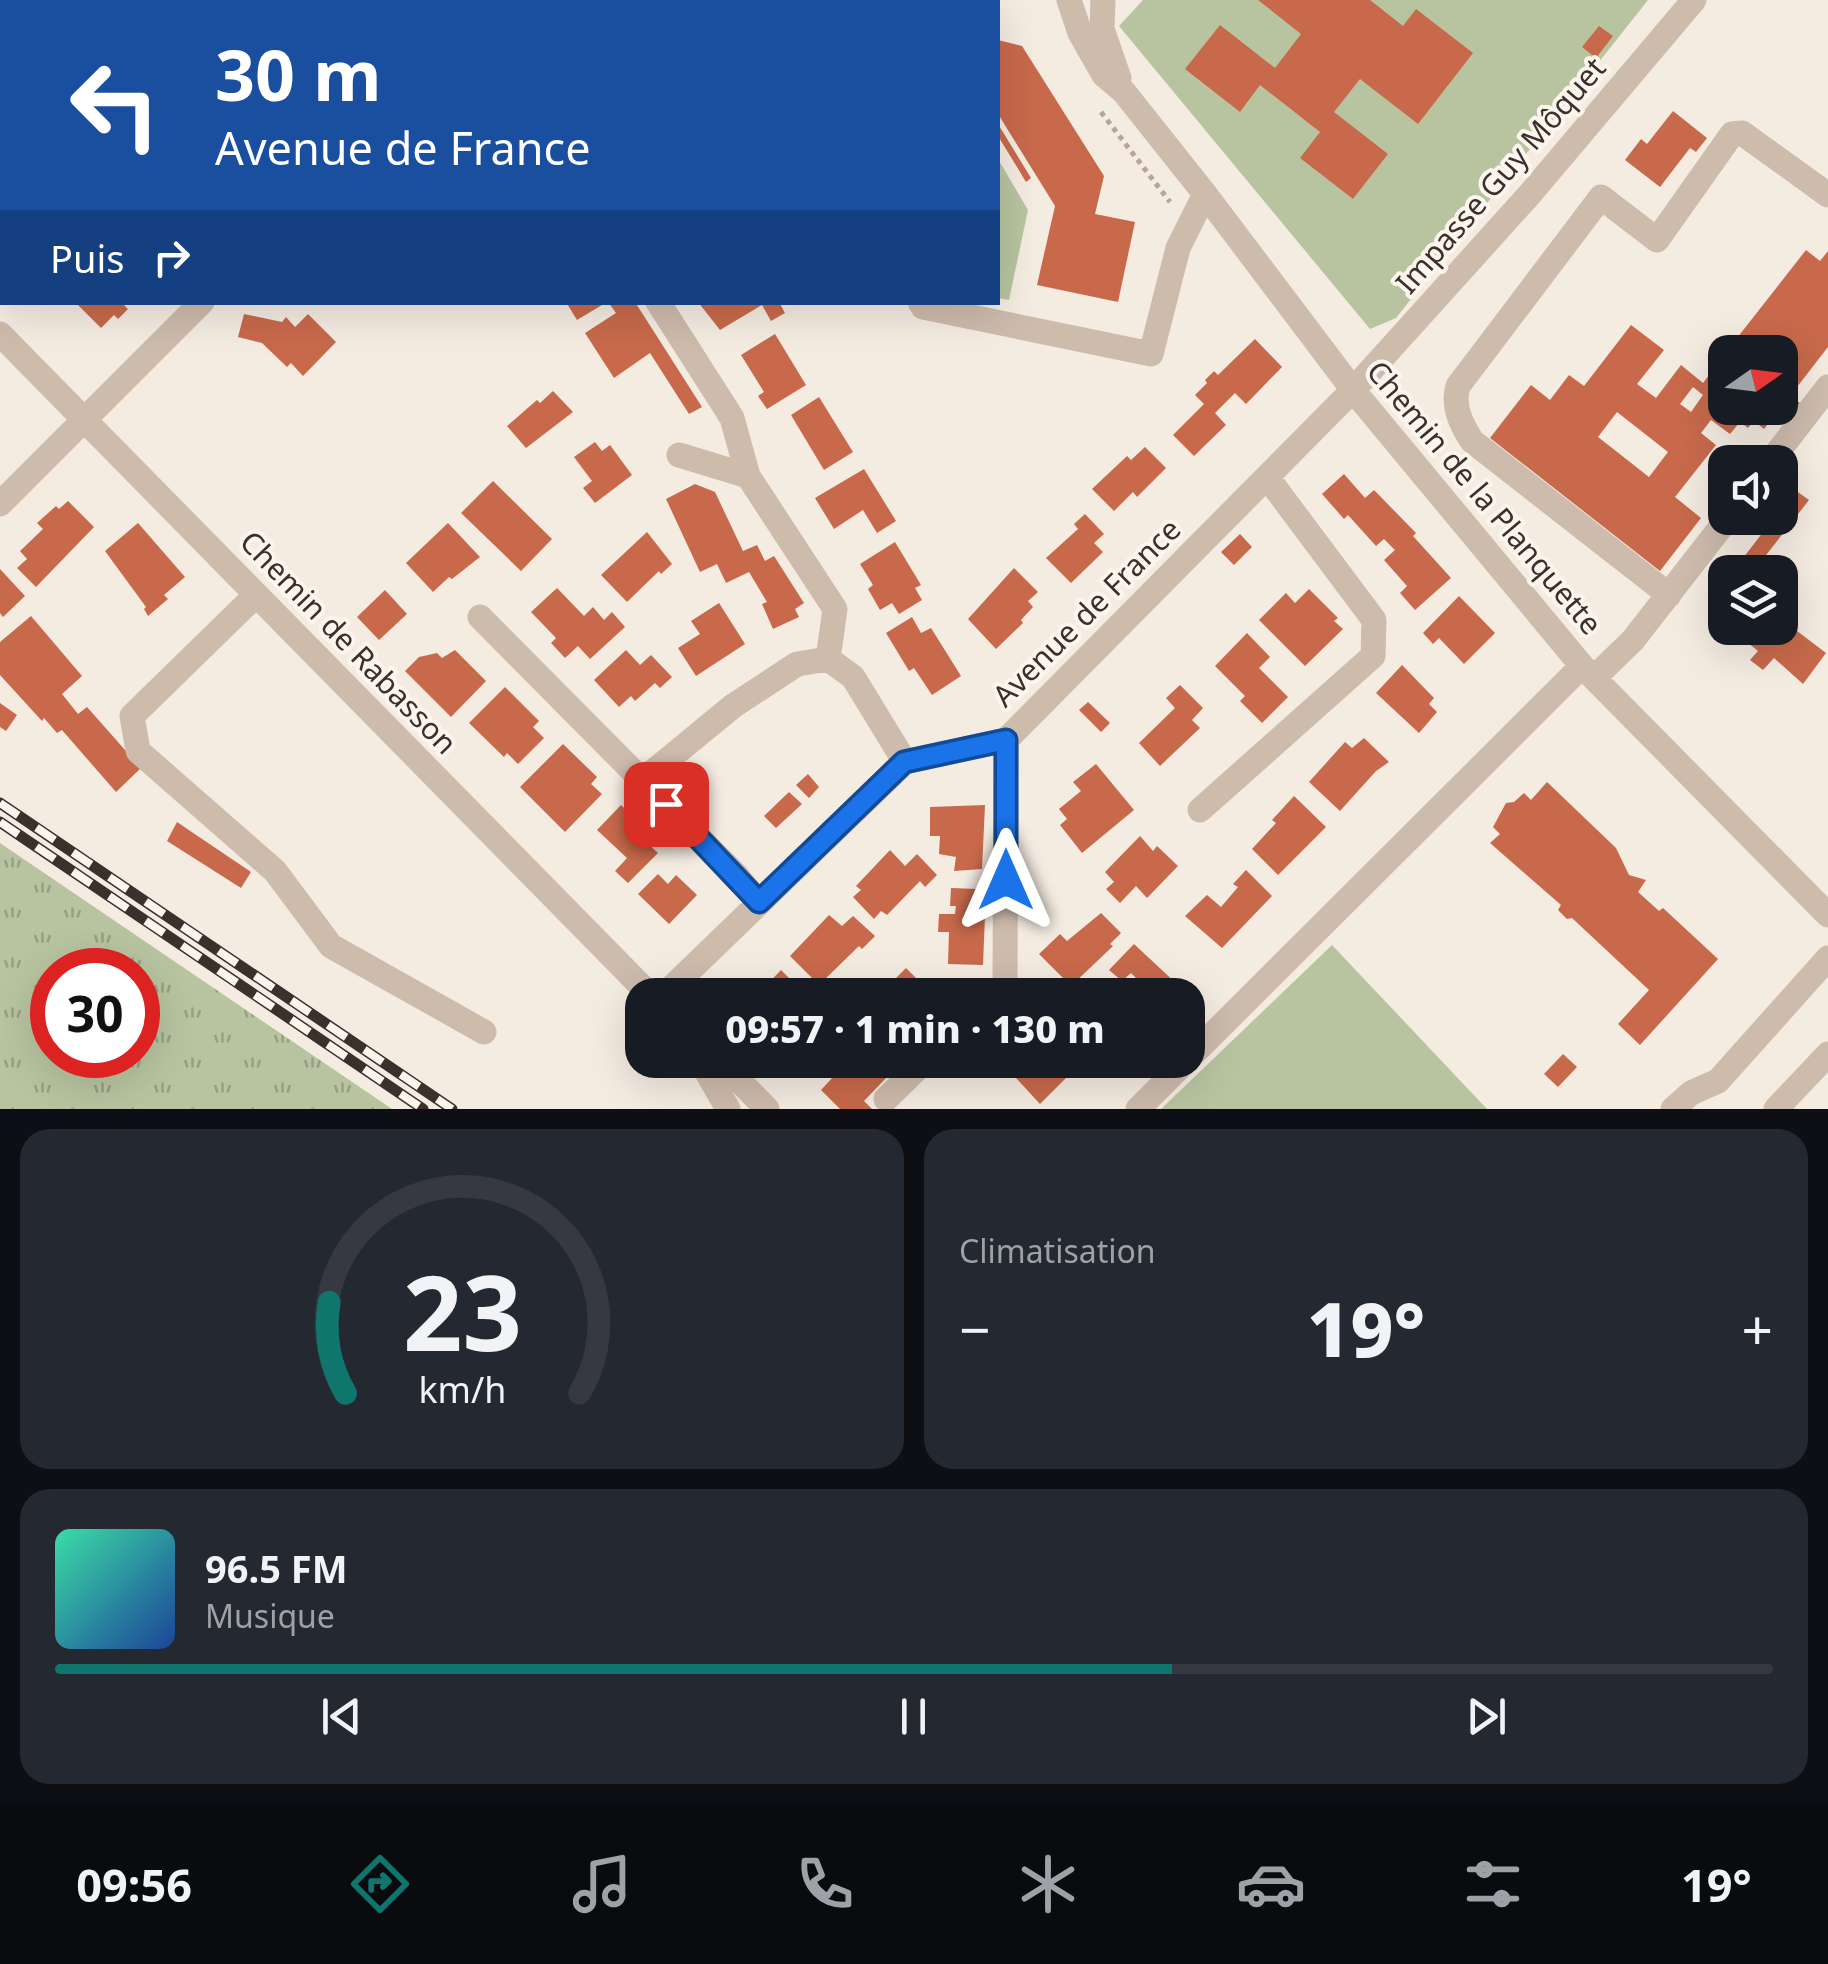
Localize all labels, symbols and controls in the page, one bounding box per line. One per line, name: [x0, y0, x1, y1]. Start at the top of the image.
text: 30 m: [215, 26, 382, 122]
icon: left: [50, 40, 180, 170]
street label: Impasse Guy Môquet: [1386, 48, 1614, 302]
text: Avenue de France: [215, 117, 591, 178]
icon: right: [144, 230, 199, 285]
text: Puis: [50, 232, 124, 284]
north arrow: [1708, 335, 1798, 425]
map controls: [1708, 335, 1798, 645]
street label: Chemin de la Planquette: [1358, 351, 1612, 643]
button: sound: [1708, 445, 1798, 535]
street label: Avenue de France: [983, 509, 1189, 715]
street label: Chemin de Rabasson: [231, 521, 467, 763]
button: layers: [1708, 555, 1798, 645]
pin: [624, 762, 709, 847]
icon: arrive: [639, 777, 694, 832]
position arrow: [954, 828, 1058, 932]
speed limit sign: 30: [30, 948, 160, 1078]
text: 09:57 · 1 min · 130 m: [725, 1002, 1105, 1054]
text: Climatisation: [959, 1229, 1156, 1272]
text: 23: [403, 1240, 521, 1381]
text: 19°: [1307, 1277, 1425, 1379]
text: −: [959, 1291, 990, 1366]
text: +: [1742, 1291, 1773, 1366]
text: km/h: [418, 1365, 506, 1413]
text: 96.5 FM: [205, 1542, 347, 1594]
text: Musique: [205, 1594, 335, 1637]
icon: previous: [314, 1689, 369, 1744]
icon: pause: [886, 1689, 941, 1744]
icon: next: [1459, 1689, 1514, 1744]
icon: directions: [345, 1849, 415, 1919]
icon: music: [567, 1849, 637, 1919]
icon: phone: [790, 1849, 860, 1919]
icon: climate: [1013, 1849, 1083, 1919]
icon: car: [1236, 1849, 1306, 1919]
icon: filters: [1458, 1849, 1528, 1919]
text: 09:56: [76, 1854, 192, 1915]
text: 19°: [1681, 1854, 1752, 1915]

